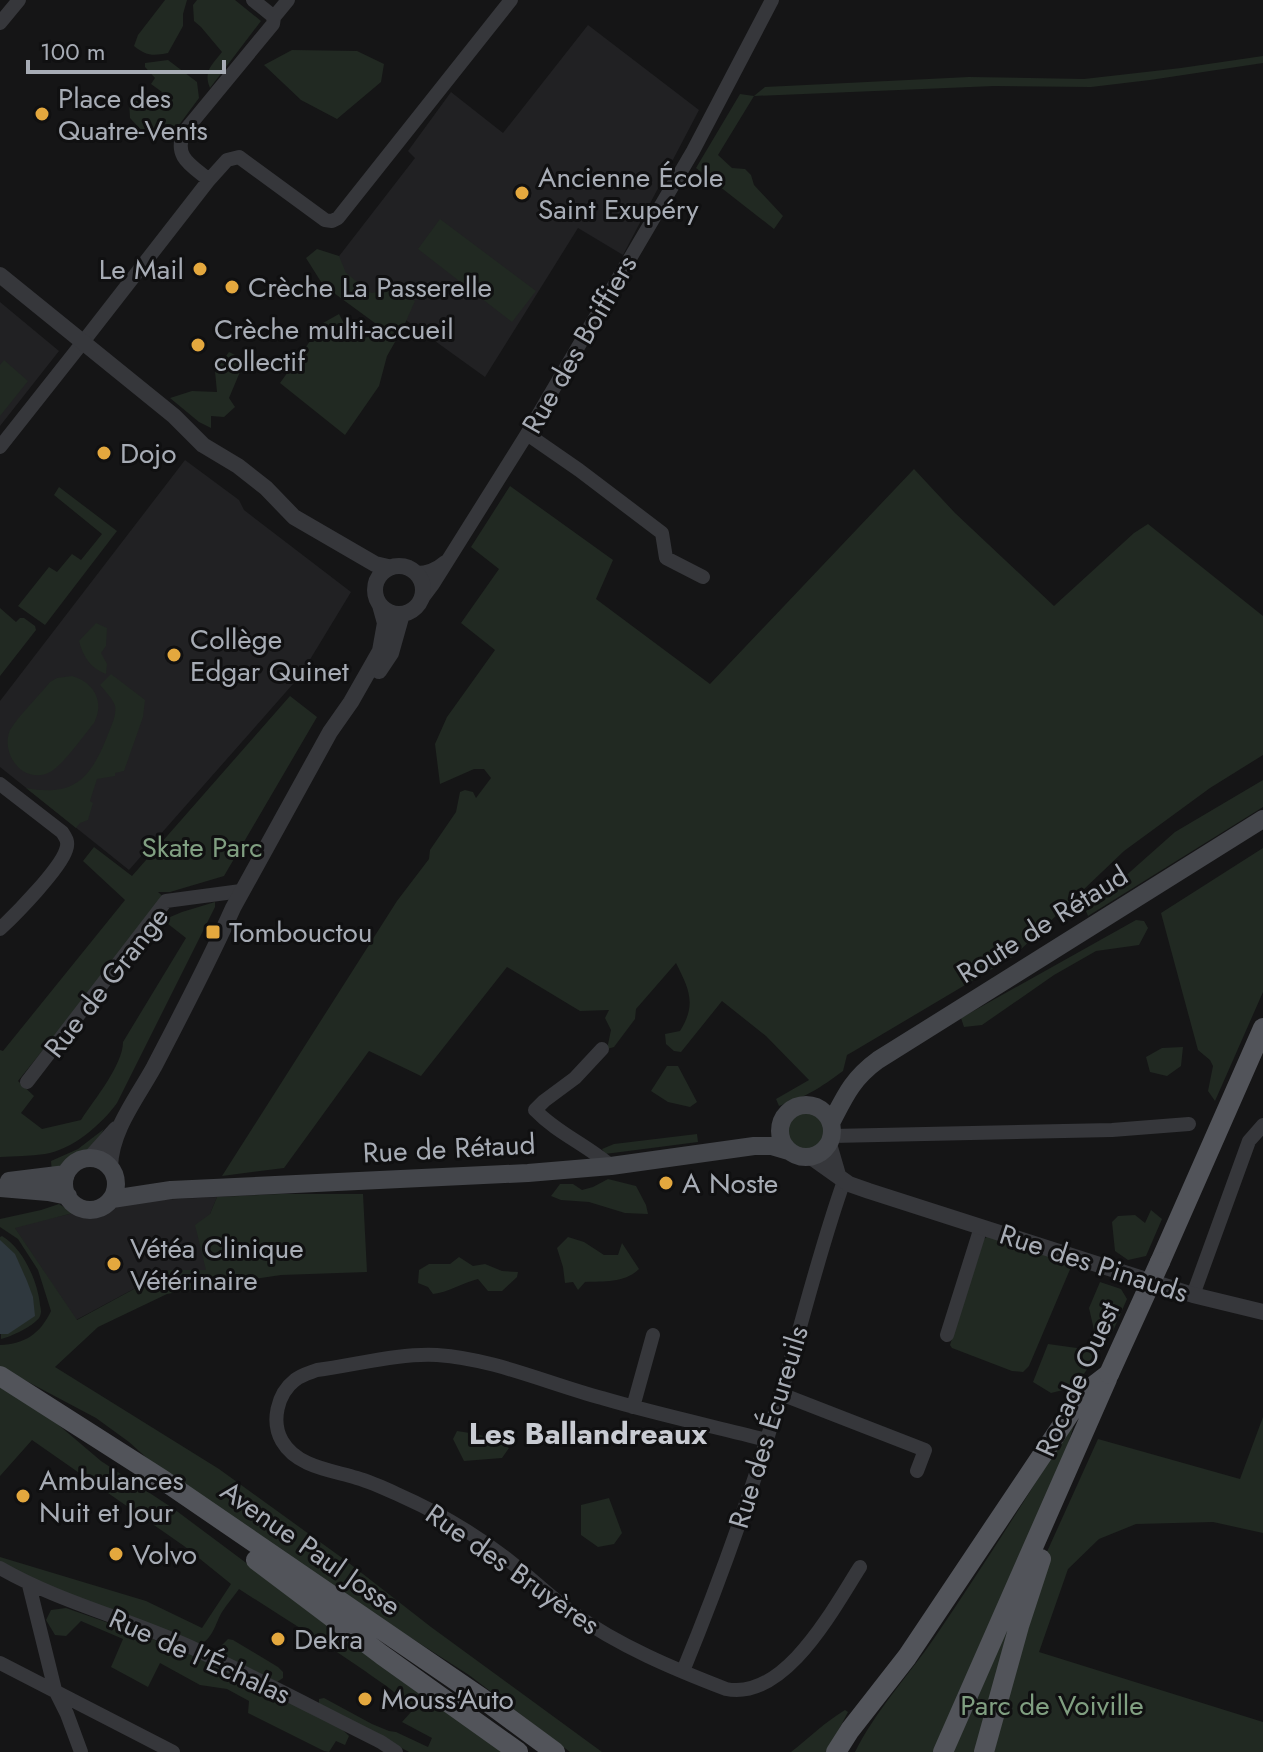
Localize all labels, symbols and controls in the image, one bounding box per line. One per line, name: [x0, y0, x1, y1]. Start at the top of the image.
scale bar: [28, 24, 224, 74]
text: 100 m: [40, 34, 106, 69]
place label: Place des Quatre-Vents: [58, 78, 208, 151]
marker: Place des Quatre-Vents: [33, 105, 51, 123]
place label: Ancienne École Saint Exupéry: [538, 157, 723, 230]
marker: Ancienne École Saint Exupéry: [513, 184, 531, 202]
street label: Rue des Boiffiers: [512, 247, 647, 441]
place label: Le Mail: [99, 249, 184, 290]
marker: Le Mail: [191, 260, 209, 278]
place label: Crèche La Passerelle: [248, 267, 492, 308]
marker: Crèche La Passerelle: [223, 278, 241, 296]
place label: Crèche multi-accueil collectif: [214, 309, 454, 382]
marker: Crèche multi-accueil collectif: [189, 336, 207, 354]
place label: Dojo: [120, 433, 177, 474]
marker: Dojo: [95, 444, 113, 462]
place label: Collège Edgar Quinet: [190, 619, 349, 692]
marker: Collège Edgar Quinet: [165, 646, 183, 664]
park label: Skate Parc: [141, 827, 263, 868]
street label: Route de Rétaud: [949, 855, 1136, 993]
street label: Rue de Grange: [34, 898, 179, 1067]
place label: Tombouctou: [229, 912, 372, 953]
marker: Tombouctou: [204, 923, 222, 941]
street label: Rue de Rétaud: [362, 1124, 536, 1173]
place label: A Noste: [682, 1163, 778, 1204]
marker: A Noste: [657, 1174, 675, 1192]
street label: Rue des Pinauds: [994, 1214, 1193, 1313]
place label: Vétéa Clinique Vétérinaire: [130, 1228, 304, 1301]
marker: Vétéa Clinique Vétérinaire: [105, 1255, 123, 1273]
street label: Rocade Ouest: [1025, 1295, 1130, 1463]
street label: Rue des Écureuils: [718, 1321, 819, 1534]
district label: Les Ballandreaux: [469, 1412, 707, 1455]
place label: Ambulances Nuit et Jour: [39, 1460, 184, 1533]
street label: Avenue Paul Josse: [212, 1471, 409, 1626]
marker: Ambulances Nuit et Jour: [14, 1487, 32, 1505]
street label: Rue des Bruyères: [417, 1494, 608, 1645]
place label: Volvo: [132, 1534, 197, 1575]
marker: Volvo: [107, 1545, 125, 1563]
street label: Rue de l'Échalas: [103, 1598, 297, 1715]
place label: Dekra: [294, 1619, 363, 1660]
marker: Dekra: [269, 1630, 287, 1648]
place label: Mouss'Auto: [381, 1679, 514, 1720]
park label: Parc de Voiville: [960, 1685, 1144, 1726]
marker: Mouss'Auto: [356, 1690, 374, 1708]

